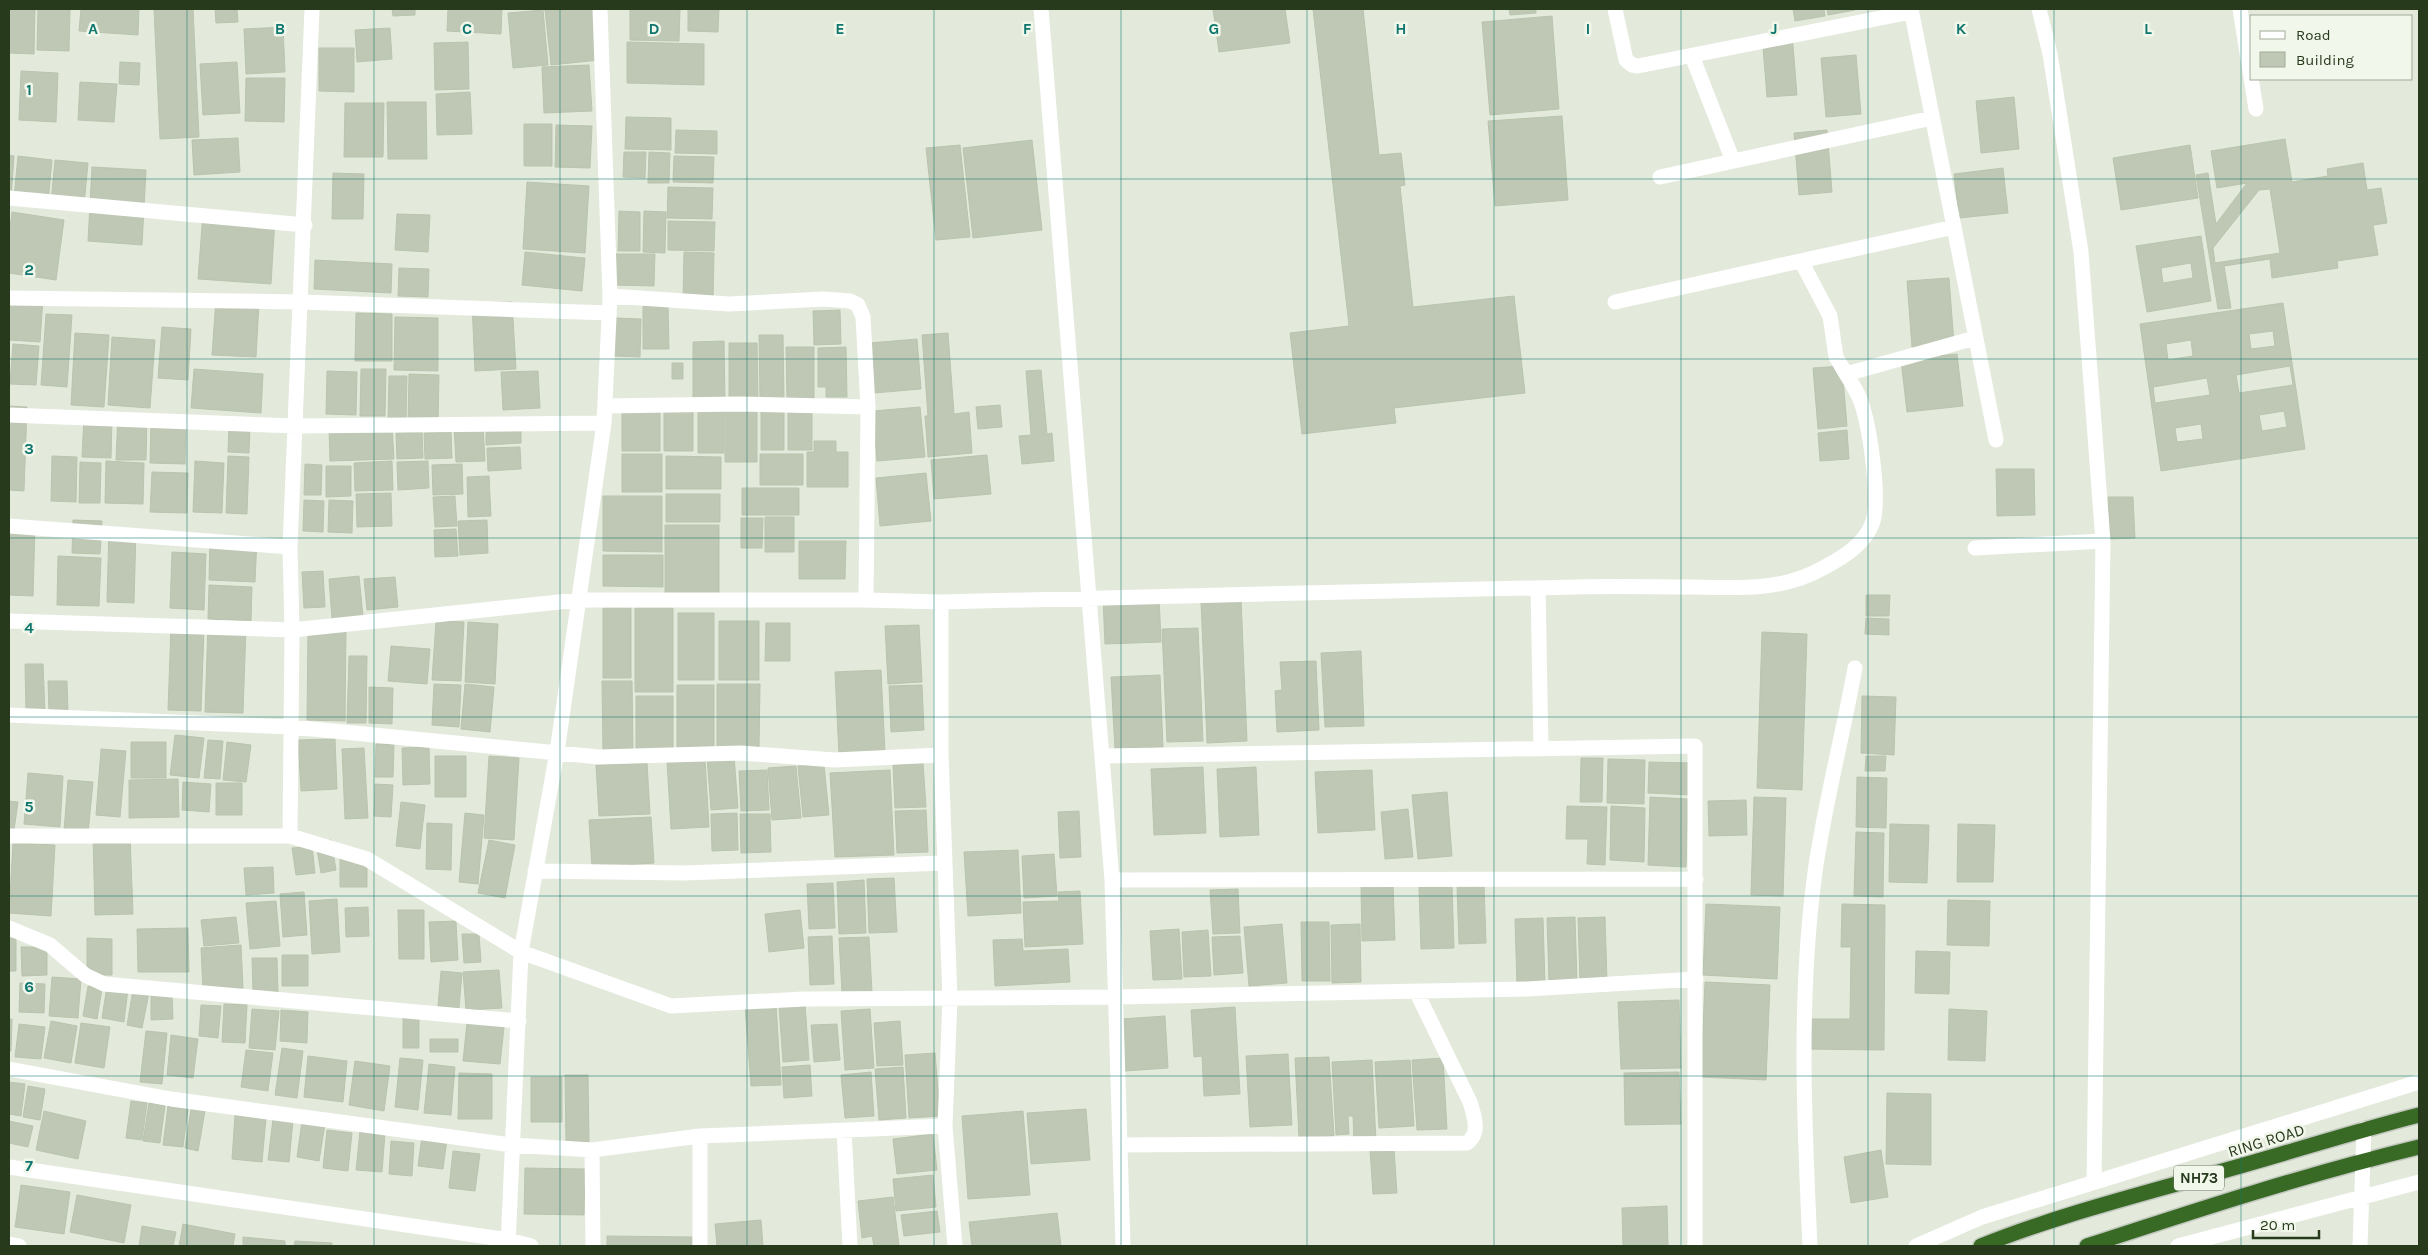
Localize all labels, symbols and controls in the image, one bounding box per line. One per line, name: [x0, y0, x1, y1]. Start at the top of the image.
legend: [2250, 15, 2413, 80]
text: A: [88, 19, 98, 38]
text: B: [275, 19, 285, 38]
text: C: [462, 19, 472, 38]
text: D: [649, 19, 660, 38]
text: E: [835, 19, 845, 38]
text: F: [1023, 19, 1032, 38]
text: G: [1209, 19, 1219, 38]
text: H: [1395, 19, 1407, 38]
text: I: [1586, 19, 1590, 38]
text: J: [1770, 19, 1778, 38]
text: K: [1956, 19, 1967, 38]
text: L: [2144, 19, 2152, 38]
text: Road: [2296, 26, 2331, 44]
text: Building: [2296, 51, 2354, 69]
text: 1: [26, 80, 32, 99]
text: 2: [24, 260, 34, 279]
text: 3: [24, 439, 34, 458]
text: 4: [24, 618, 34, 637]
text: 5: [24, 797, 34, 816]
text: 6: [24, 977, 34, 996]
street label: RING ROAD: [2225, 1120, 2307, 1161]
text: 7: [25, 1156, 33, 1175]
road number: NH73: [2174, 1166, 2224, 1190]
scale bar: [2253, 1208, 2319, 1240]
text: 20 m: [2260, 1216, 2295, 1234]

